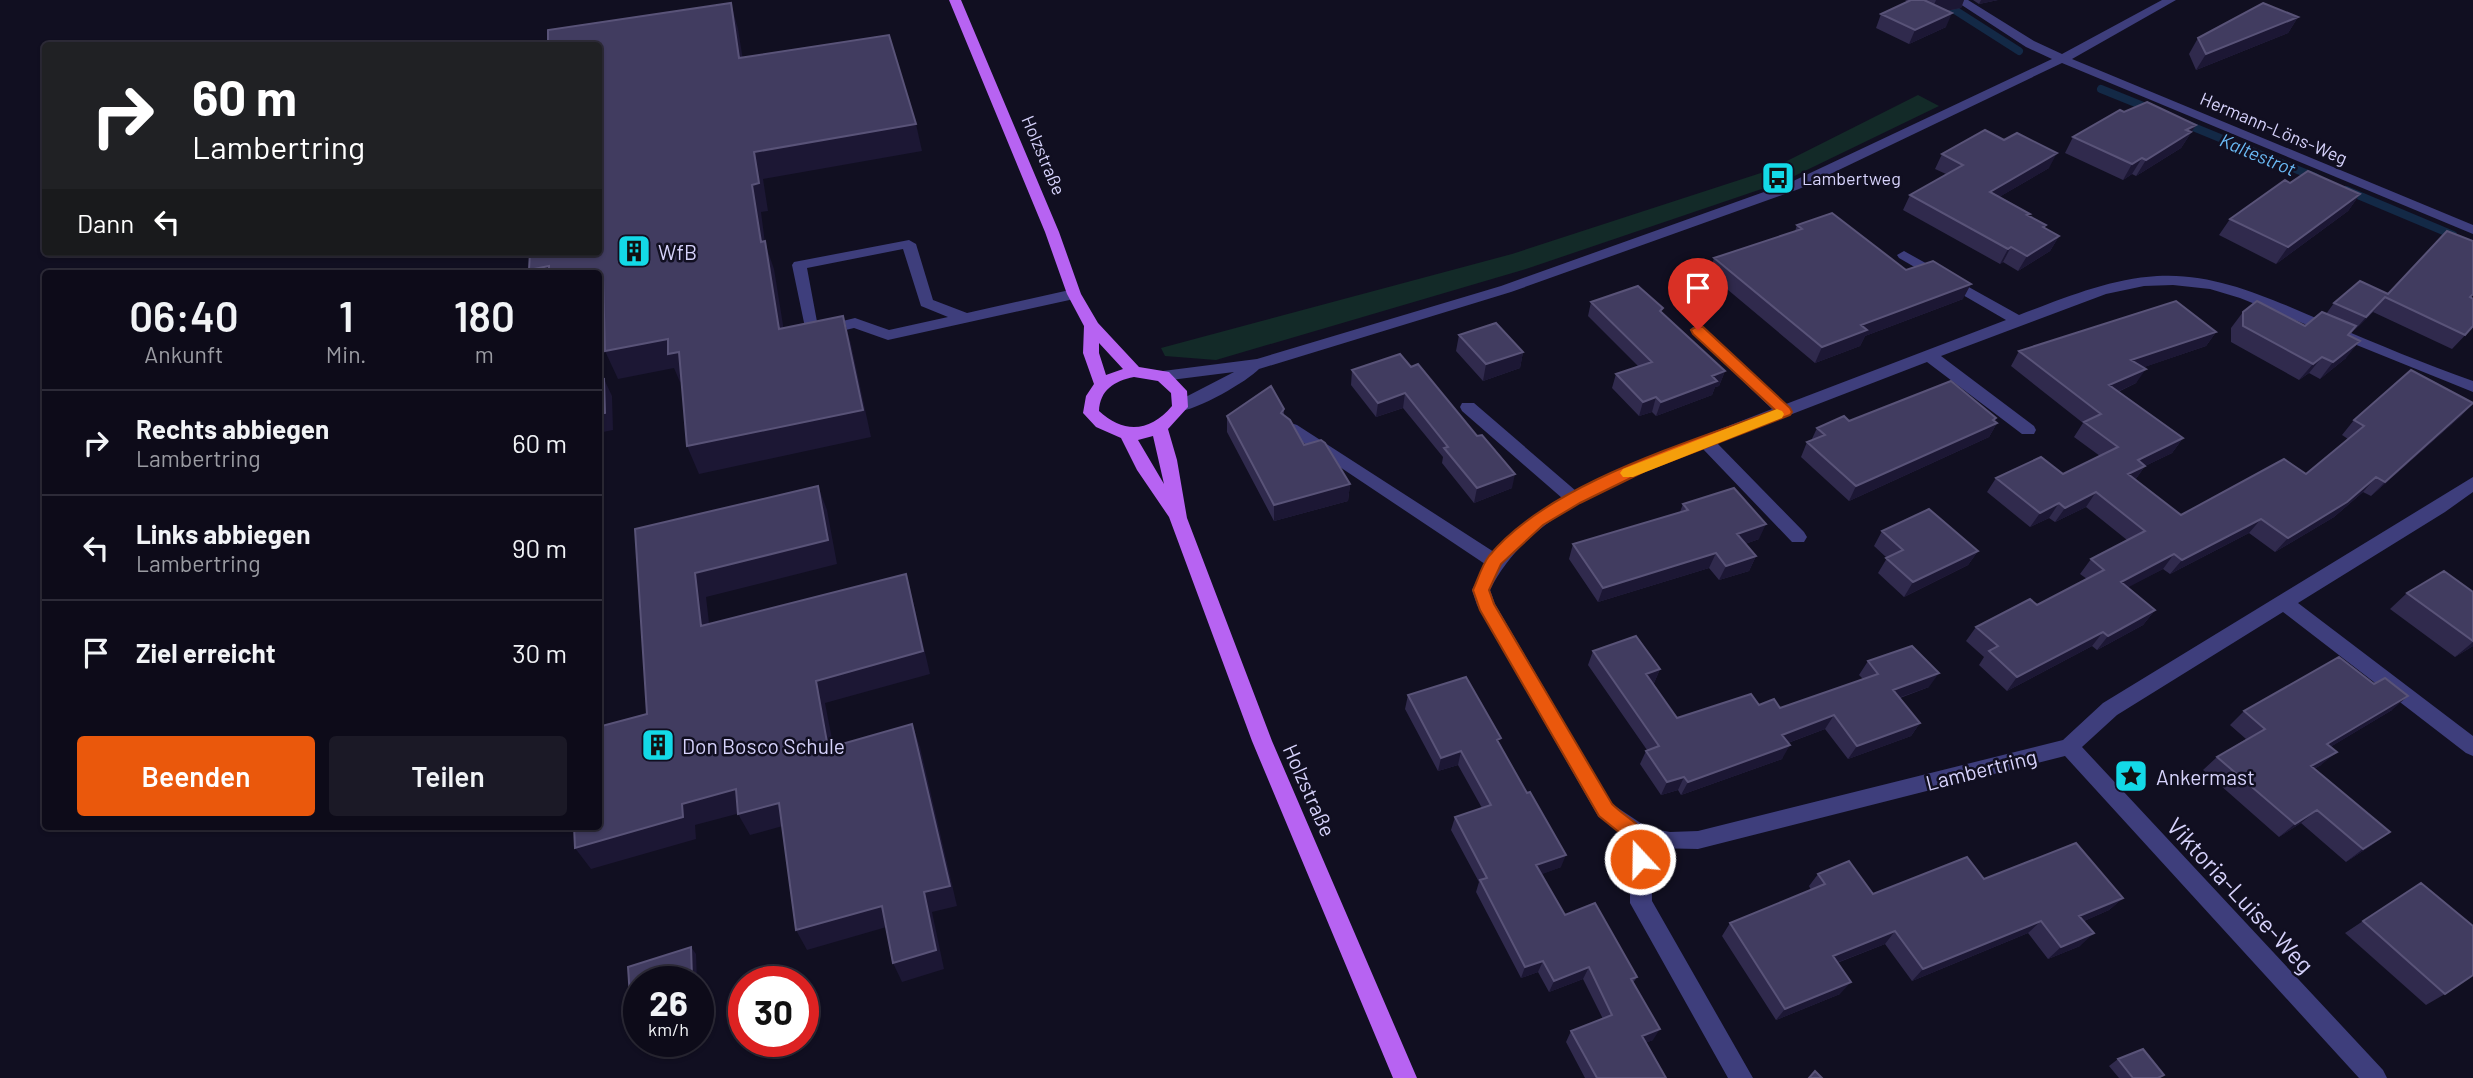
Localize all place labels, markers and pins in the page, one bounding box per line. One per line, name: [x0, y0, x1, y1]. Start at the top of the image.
bus stop icon: Lambertweg: [1759, 159, 1797, 197]
place label: Lambertweg: [1802, 167, 1901, 189]
building icon: WfB: [615, 232, 653, 270]
place label: WfB: [658, 239, 697, 264]
pin: [1668, 258, 1728, 330]
building icon: Don Bosco Schule: [639, 726, 677, 764]
place label: Don Bosco Schule: [682, 733, 845, 758]
place icon: Ankermast: [2112, 757, 2150, 795]
place label: Ankermast: [2156, 764, 2255, 789]

